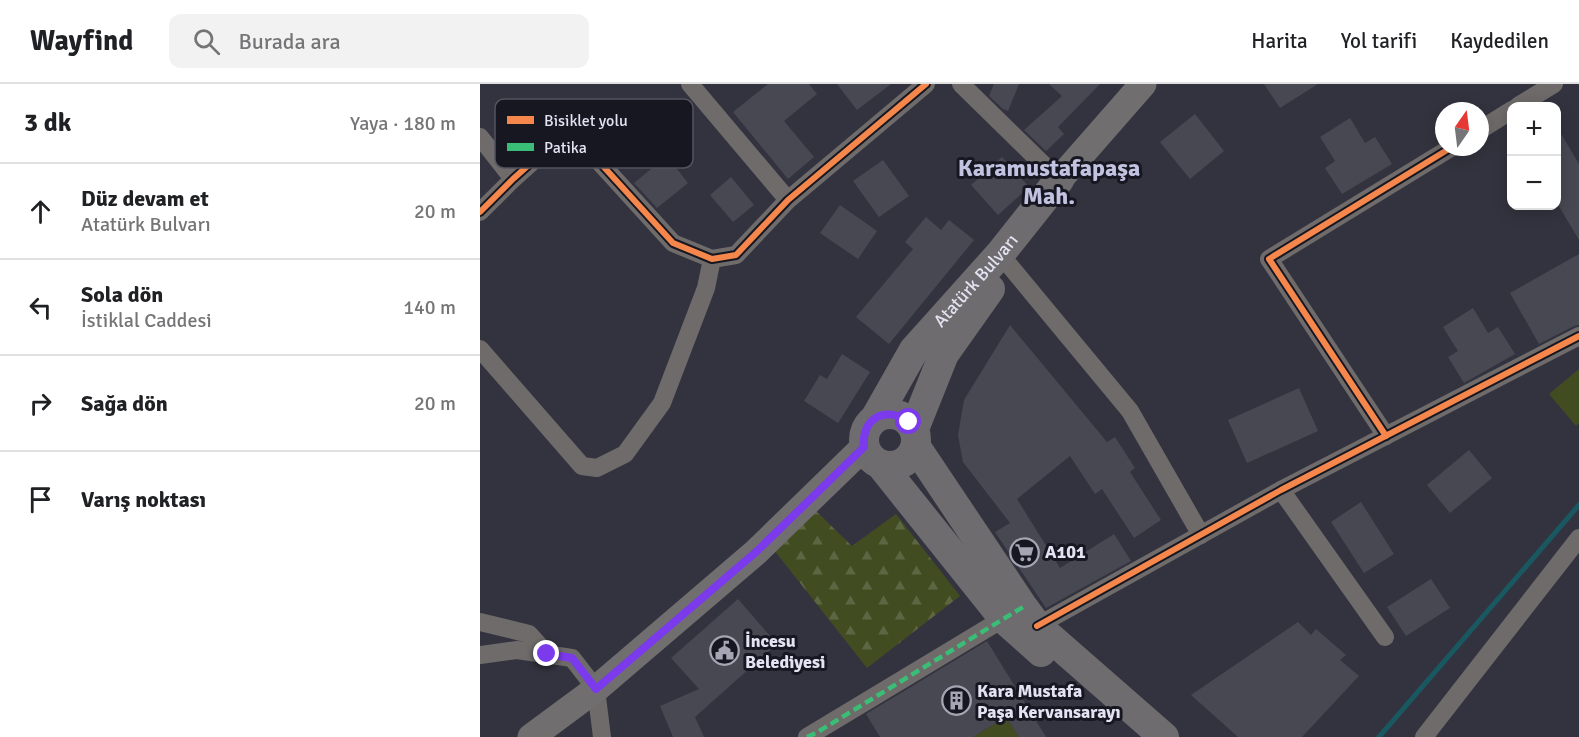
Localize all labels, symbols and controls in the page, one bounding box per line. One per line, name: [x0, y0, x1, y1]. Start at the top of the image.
search box: [169, 14, 589, 68]
text: Wayfind: [30, 24, 133, 58]
icon: search: [190, 25, 223, 58]
text: Burada ara: [238, 28, 341, 55]
text: Harita: [1251, 28, 1308, 54]
text: Yol tarifi: [1341, 28, 1417, 54]
text: Kaydedilen: [1450, 28, 1549, 54]
legend: [495, 99, 693, 168]
north arrow: [1435, 102, 1489, 156]
map controls: [1507, 102, 1561, 210]
button: +: [1507, 102, 1561, 156]
text: 3 dk: [24, 107, 71, 139]
text: Yaya · 180 m: [350, 111, 456, 136]
text: Bisiklet yolu: [544, 111, 628, 131]
text: Patika: [544, 138, 587, 158]
district label: Karamustafapaşa Mah.: [958, 153, 1140, 211]
button: −: [1507, 156, 1561, 210]
text: Düz devam et: [81, 185, 209, 212]
icon: ahead: [24, 195, 57, 228]
text: 20 m: [414, 199, 456, 224]
text: Atatürk Bulvarı: [81, 212, 211, 237]
street label: Atatürk Bulvarı: [929, 230, 1023, 332]
text: Sola dön: [81, 281, 163, 308]
icon: left: [24, 291, 57, 324]
text: 140 m: [403, 295, 456, 320]
text: İstiklal Caddesi: [81, 308, 212, 333]
icon: right: [24, 387, 57, 420]
text: Sağa dön: [81, 390, 168, 417]
text: 20 m: [414, 391, 456, 416]
route start: [895, 408, 921, 434]
icon: arrive: [24, 483, 57, 516]
text: Varış noktası: [81, 486, 206, 513]
supermarket icon: A101: [1008, 536, 1040, 568]
place label: A101: [1045, 541, 1086, 563]
place label: İncesu Belediyesi: [745, 630, 825, 673]
public building icon: İncesu Belediyesi: [708, 635, 740, 667]
route end: [533, 640, 559, 666]
place label: Kara Mustafa Paşa Kervansarayı: [977, 680, 1121, 723]
building icon: Kara Mustafa Paşa Kervansarayı: [940, 685, 972, 717]

